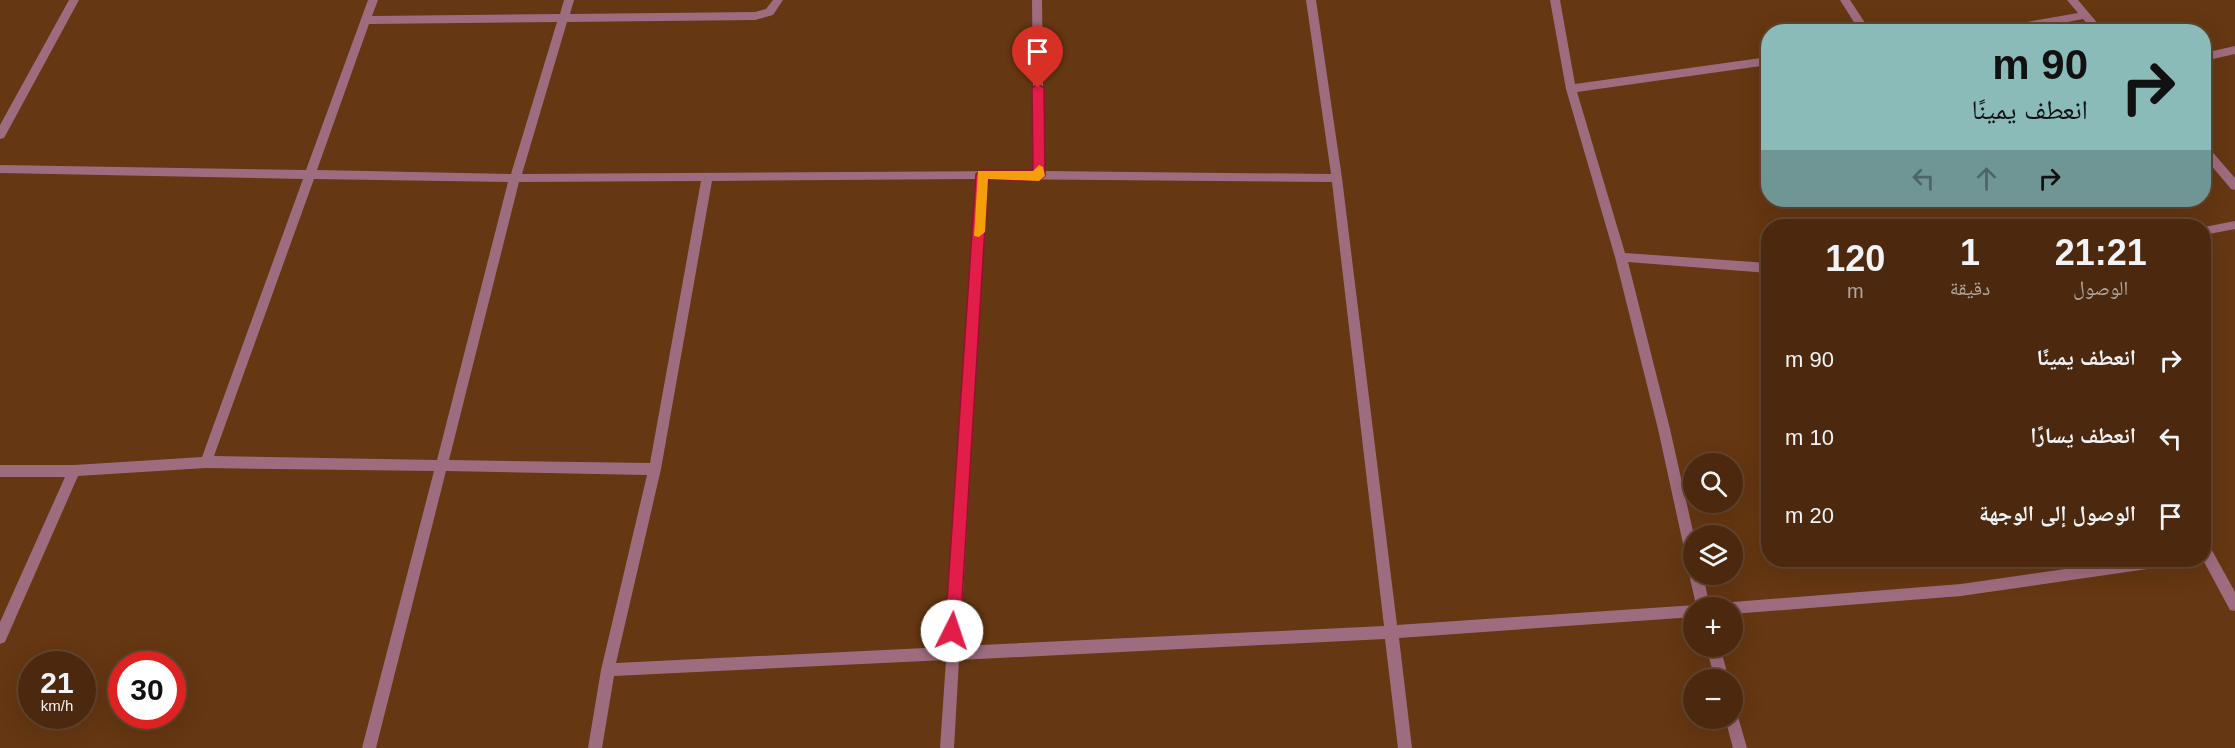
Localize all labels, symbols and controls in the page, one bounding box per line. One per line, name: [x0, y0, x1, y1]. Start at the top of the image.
pin: [1012, 26, 1063, 88]
icon: arrive: [1021, 35, 1054, 68]
text: 90 m: [1992, 41, 2088, 88]
icon: right: [2109, 48, 2187, 126]
text: انعطف يمينًا: [1972, 95, 2088, 125]
icon: left: [1907, 162, 1940, 195]
icon: ahead: [1970, 162, 2003, 195]
icon: right: [2033, 162, 2066, 195]
text: 1: [1960, 232, 1980, 273]
text: 21:21: [2055, 232, 2147, 273]
text: 120: [1825, 238, 1885, 279]
text: دقيقة: [1950, 277, 1990, 299]
text: الوصول: [2073, 277, 2128, 299]
text: m: [1847, 280, 1864, 302]
icon: right: [2154, 344, 2187, 377]
text: انعطف يمينًا: [2037, 345, 2136, 370]
text: 90 m: [1785, 347, 1834, 372]
icon: left: [2154, 422, 2187, 455]
text: انعطف يسارًا: [2030, 423, 2136, 448]
text: 10 m: [1785, 425, 1834, 450]
map controls: [1683, 453, 1743, 729]
button: search: [1683, 453, 1743, 513]
icon: arrive: [2154, 500, 2187, 533]
text: الوصول إلى الوجهة: [1979, 501, 2136, 526]
text: 20 m: [1785, 503, 1834, 528]
button: layers: [1683, 525, 1743, 585]
button: +: [1683, 597, 1743, 657]
position arrow: [920, 599, 984, 663]
speed limit sign: 30: [108, 651, 186, 729]
text: 21: [40, 666, 74, 699]
button: −: [1683, 669, 1743, 729]
text: km/h: [41, 697, 73, 714]

